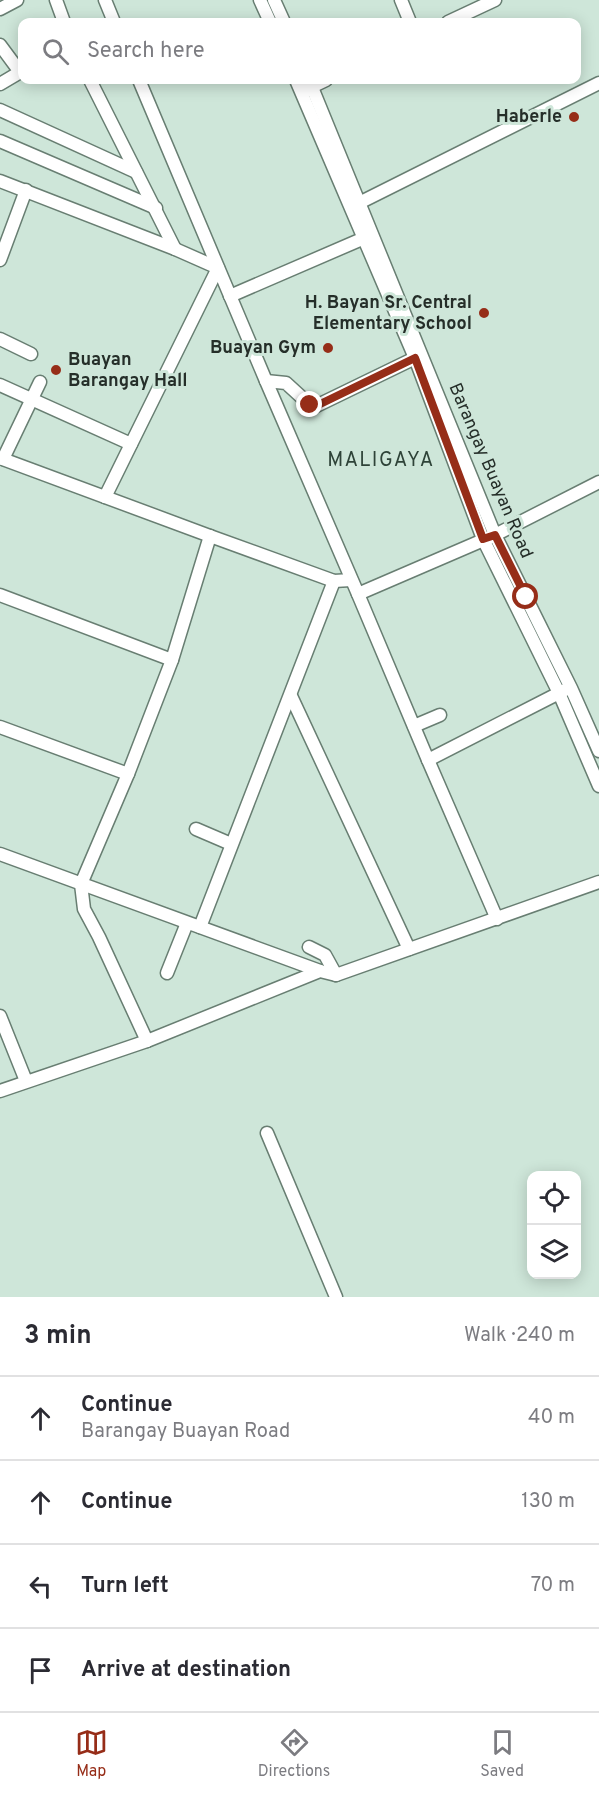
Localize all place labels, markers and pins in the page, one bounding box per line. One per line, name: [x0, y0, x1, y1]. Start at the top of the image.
place label: Haberle: [496, 106, 562, 129]
marker: Haberle: [567, 110, 581, 124]
place label: H. Bayan Sr. Central Elementary School: [305, 292, 472, 336]
marker: H. Bayan Sr. Central Elementary School: [477, 306, 491, 320]
place label: Buayan Gym: [210, 337, 316, 360]
marker: Buayan Gym: [321, 341, 335, 355]
place label: Buayan Barangay Hall: [68, 349, 187, 393]
marker: Buayan Barangay Hall: [49, 363, 63, 377]

